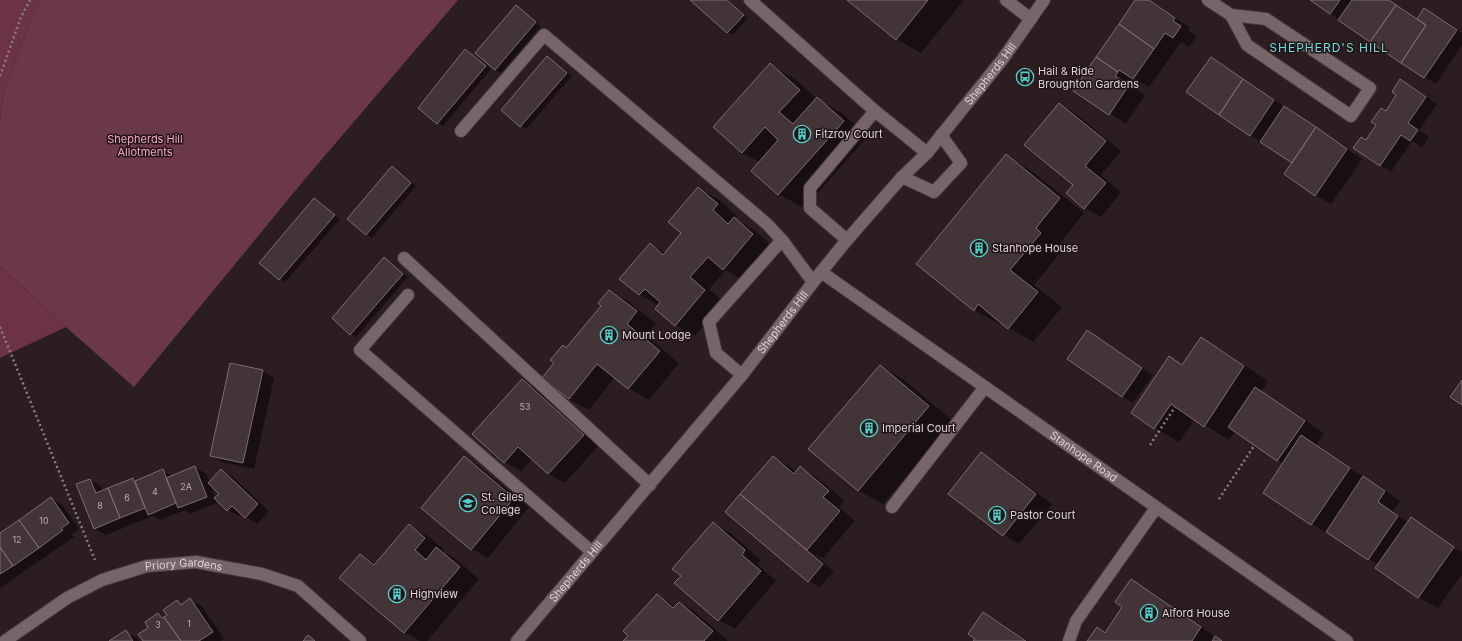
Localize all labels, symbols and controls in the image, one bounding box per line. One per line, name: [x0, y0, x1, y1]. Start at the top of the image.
street label: Shepherds Hill: [961, 40, 1019, 108]
district label: SHEPHERD'S HILL: [1269, 40, 1389, 55]
place label: Hail & Ride Broughton Gardens: [1038, 64, 1139, 91]
bus stop icon: Hail & Ride Broughton Gardens: [1015, 67, 1035, 87]
building icon: Fitzroy Court: [792, 124, 812, 144]
place label: Fitzroy Court: [815, 127, 883, 141]
park label: Shepherds Hill Allotments: [107, 132, 183, 159]
building icon: Stanhope House: [969, 238, 989, 258]
place label: Stanhope House: [992, 241, 1078, 255]
street label: Shepherds Hill: [754, 288, 811, 356]
building icon: Mount Lodge: [599, 325, 619, 345]
place label: Mount Lodge: [622, 328, 691, 342]
house number: 53: [519, 401, 531, 412]
building icon: Imperial Court: [859, 418, 879, 438]
place label: Imperial Court: [882, 421, 956, 435]
street label: Stanhope Road: [1047, 428, 1120, 485]
house number: 2A: [180, 481, 192, 492]
house number: 4: [152, 486, 158, 497]
place label: St. Giles College: [481, 490, 524, 517]
house number: 6: [124, 492, 130, 503]
school or university icon: St. Giles College: [458, 493, 478, 513]
house number: 8: [97, 500, 103, 511]
building icon: Pastor Court: [987, 505, 1007, 525]
place label: Pastor Court: [1010, 508, 1076, 522]
house number: 10: [39, 515, 49, 526]
house number: 12: [12, 534, 22, 545]
street label: Shepherds Hill: [546, 538, 605, 605]
street label: Priory Gardens: [144, 555, 224, 574]
building icon: Highview: [387, 584, 407, 604]
place label: Highview: [410, 587, 458, 601]
building icon: Alford House: [1139, 603, 1159, 623]
place label: Alford House: [1162, 606, 1230, 620]
house number: 1: [187, 618, 191, 629]
house number: 3: [155, 619, 161, 630]

